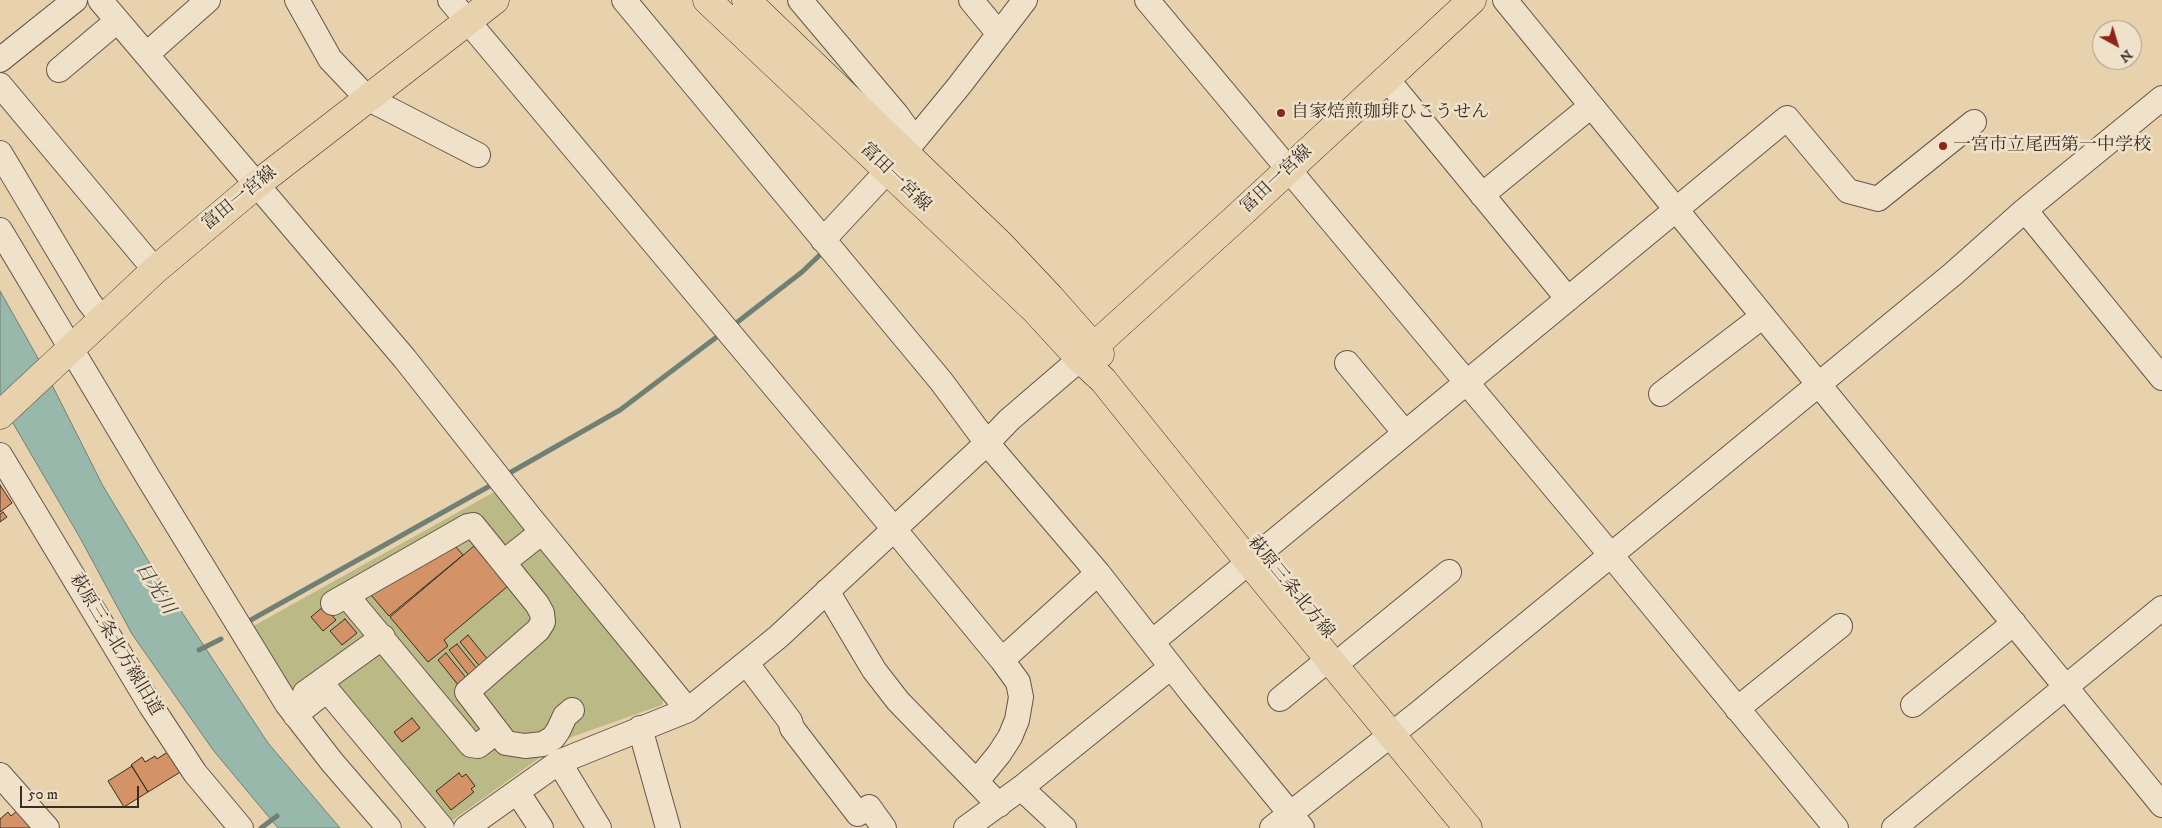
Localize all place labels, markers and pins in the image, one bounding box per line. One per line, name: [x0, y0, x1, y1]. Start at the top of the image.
place label: 自家焙煎珈琲ひこうせん: [1291, 102, 1489, 124]
marker: 自家焙煎珈琲ひこうせん: [1275, 107, 1287, 119]
place label: 一宮市立尾西第一中学校: [1953, 135, 2151, 157]
marker: 一宮市立尾西第一中学校: [1937, 140, 1949, 152]

